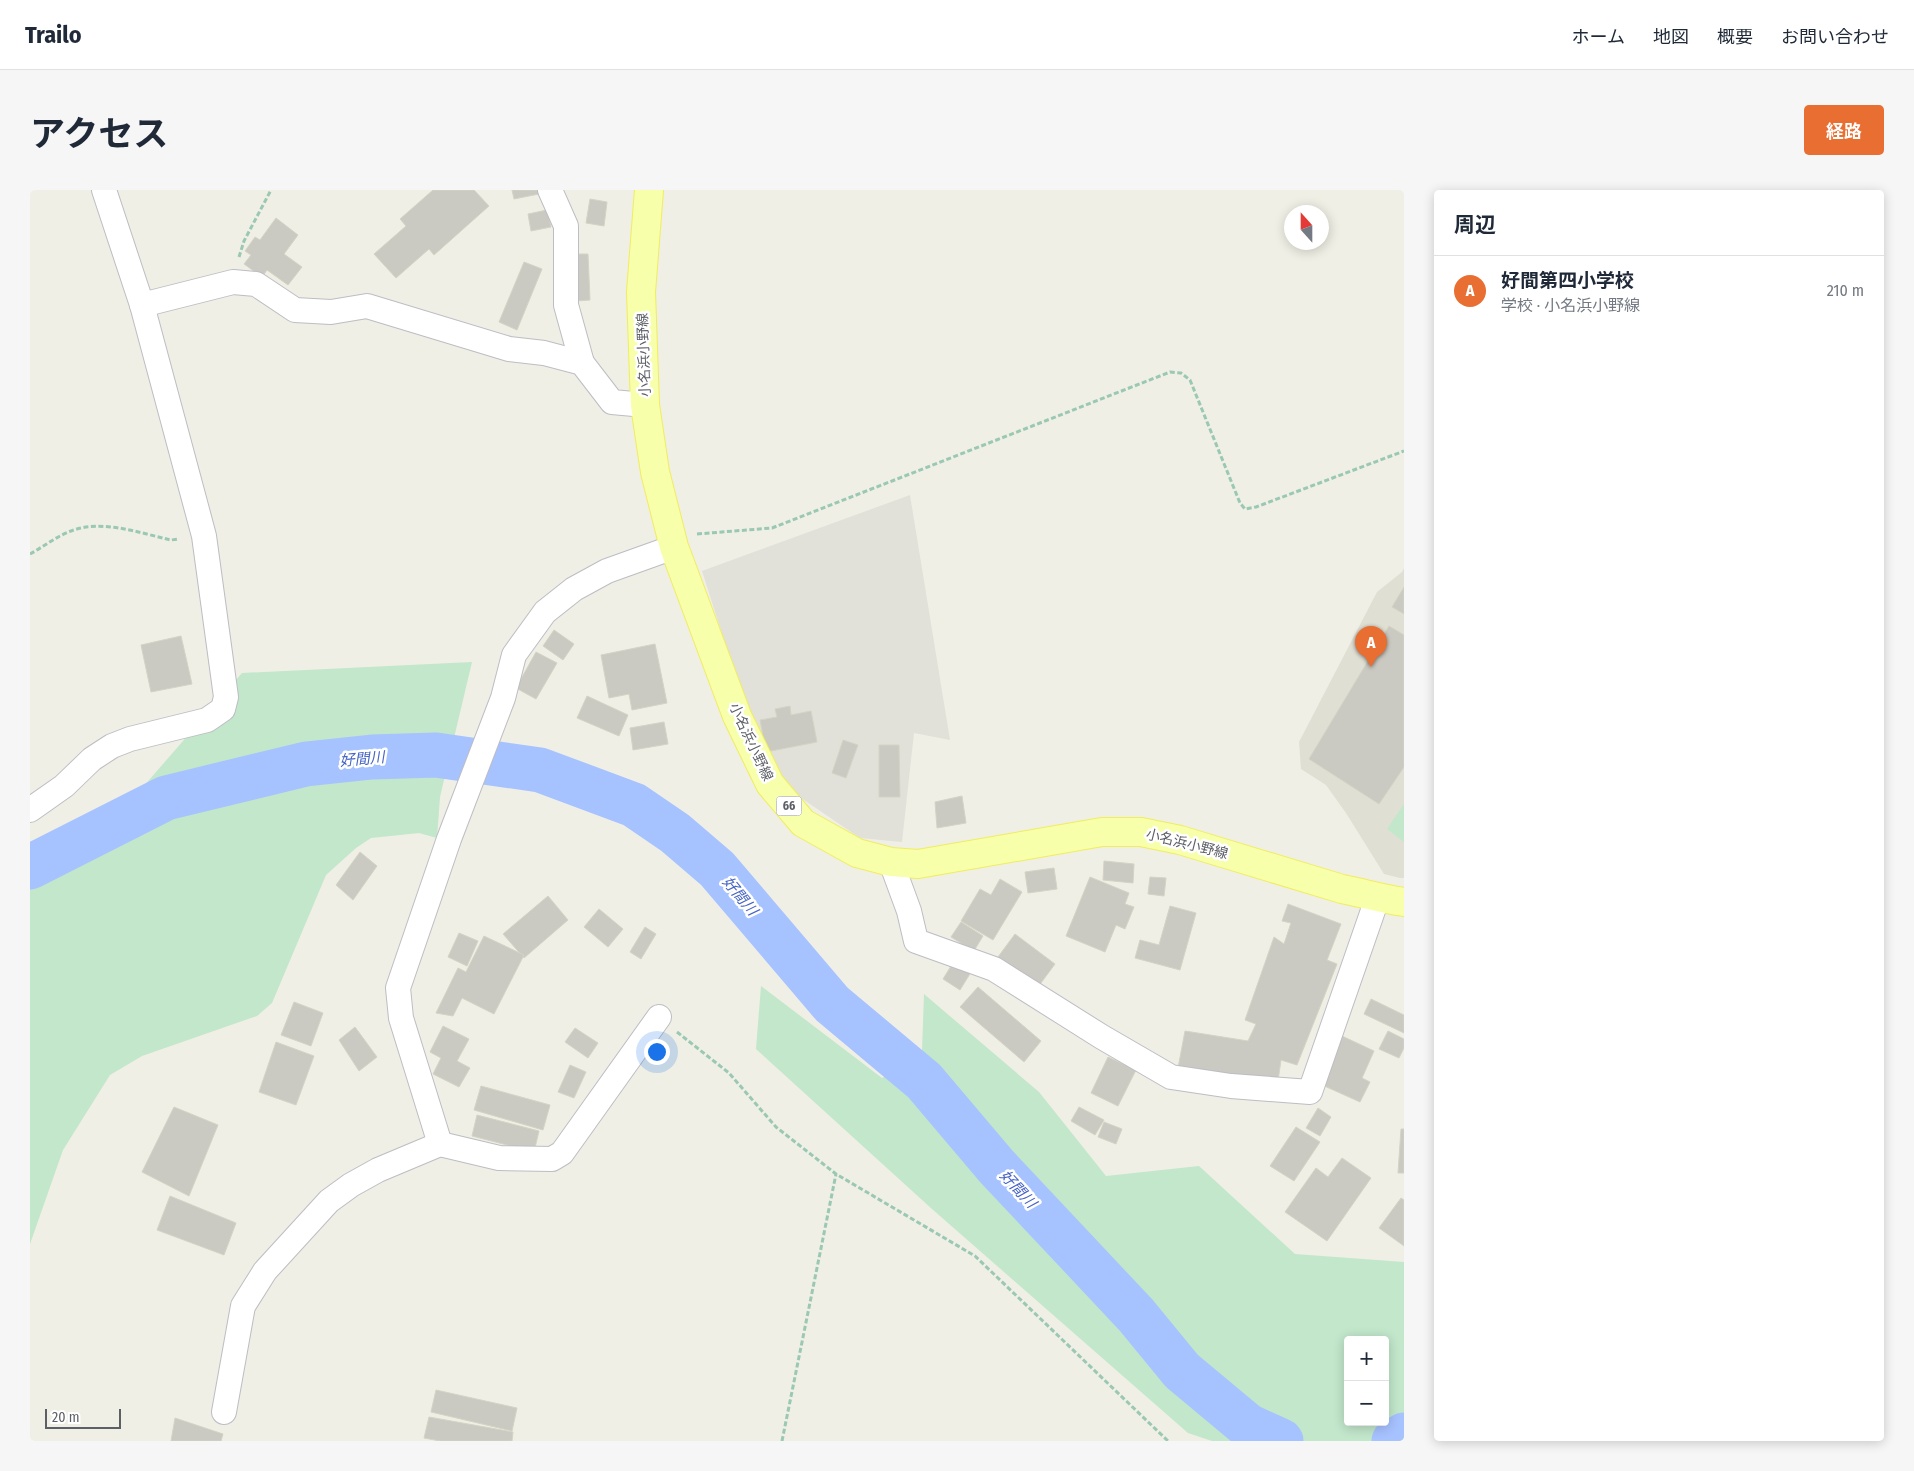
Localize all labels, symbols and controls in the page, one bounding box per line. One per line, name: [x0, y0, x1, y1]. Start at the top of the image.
text: Trailo: [25, 21, 82, 49]
text: ホーム: [1572, 26, 1625, 48]
text: 地図: [1653, 26, 1689, 48]
text: 概要: [1717, 26, 1753, 48]
text: お問い合わせ: [1781, 26, 1889, 48]
button: 経路: [1804, 105, 1884, 155]
text: アクセス: [30, 113, 168, 155]
north arrow: [1284, 205, 1329, 250]
text: 周辺: [1454, 212, 1496, 238]
text: 好間第四小学校: [1501, 269, 1634, 292]
text: A: [1466, 281, 1474, 300]
text: 210 m: [1827, 281, 1864, 300]
text: 学校 · 小名浜小野線: [1501, 296, 1640, 315]
street label: 小名浜小野線: [634, 313, 654, 397]
pin: A: [1355, 626, 1387, 667]
street label: 小名浜小野線: [726, 700, 776, 784]
water label: 好間川: [339, 748, 387, 770]
road number: 66: [776, 796, 802, 816]
street label: 小名浜小野線: [1144, 826, 1230, 862]
water label: 好間川: [719, 873, 763, 921]
your location: [644, 1039, 670, 1065]
water label: 好間川: [996, 1166, 1041, 1213]
map controls: [1344, 1336, 1389, 1426]
button: +: [1344, 1336, 1389, 1381]
button: −: [1344, 1381, 1389, 1426]
scale bar: [45, 1406, 121, 1429]
text: 20 m: [52, 1409, 80, 1426]

